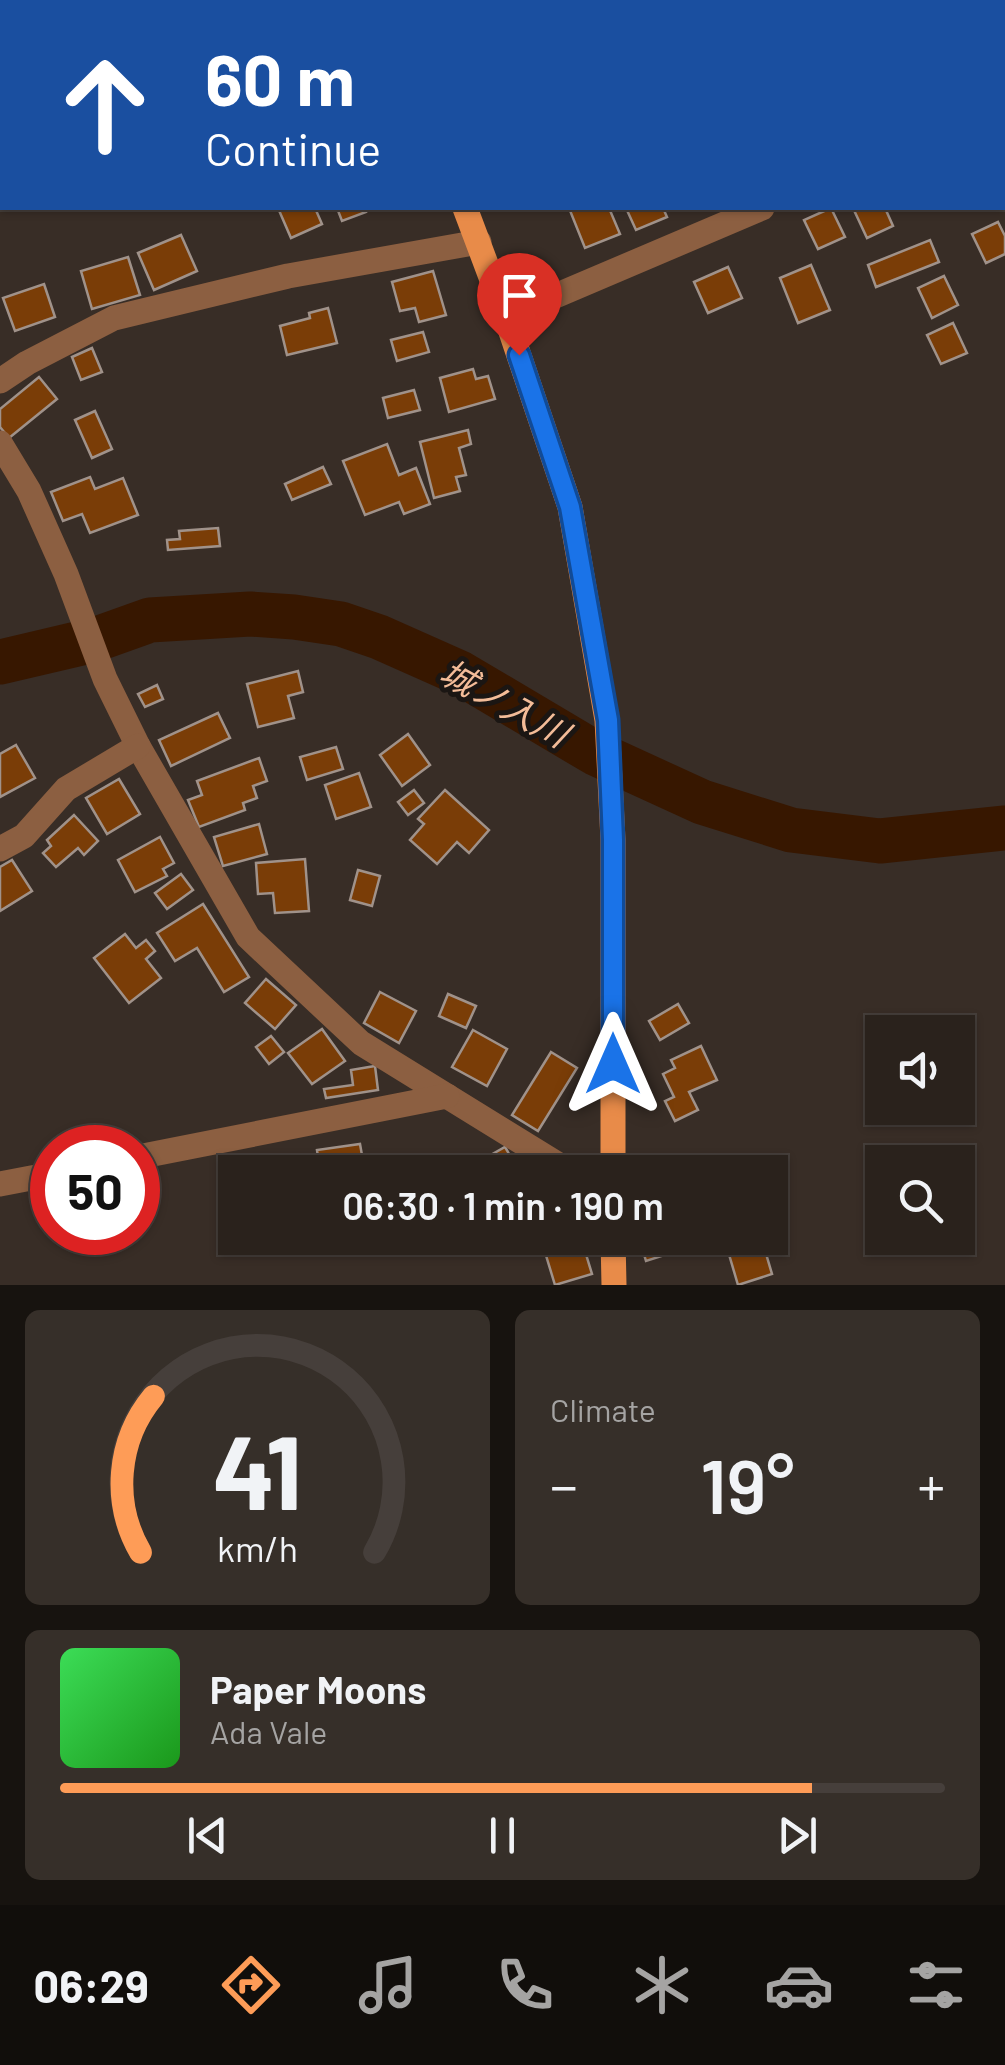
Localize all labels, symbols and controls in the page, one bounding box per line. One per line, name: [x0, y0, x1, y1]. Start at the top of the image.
text: 60 m: [205, 36, 355, 120]
icon: ahead: [40, 40, 170, 170]
text: Continue: [205, 121, 381, 175]
pin: [477, 253, 562, 356]
icon: arrive: [492, 268, 547, 323]
water label: 城ノ入川: [434, 650, 580, 756]
position arrow: [561, 1012, 665, 1116]
map controls: [865, 1015, 975, 1255]
button: sound: [865, 1015, 975, 1125]
speed limit sign: 50: [30, 1125, 160, 1255]
button: search: [865, 1145, 975, 1255]
text: 06:30 · 1 min · 190 m: [342, 1182, 664, 1228]
text: Climate: [550, 1390, 656, 1428]
text: 41: [213, 1406, 302, 1531]
text: 19°: [700, 1439, 795, 1529]
text: −: [550, 1451, 578, 1517]
text: +: [917, 1451, 945, 1517]
text: km/h: [217, 1526, 298, 1569]
text: Paper Moons: [210, 1666, 426, 1712]
text: Ada Vale: [210, 1712, 327, 1750]
icon: previous: [180, 1808, 235, 1863]
icon: pause: [475, 1808, 530, 1863]
icon: next: [770, 1808, 825, 1863]
icon: directions: [216, 1950, 286, 2020]
icon: music: [353, 1950, 423, 2020]
icon: phone: [490, 1950, 560, 2020]
icon: climate: [627, 1950, 697, 2020]
icon: car: [764, 1950, 834, 2020]
icon: filters: [901, 1950, 971, 2020]
text: 06:29: [34, 1958, 149, 2012]

